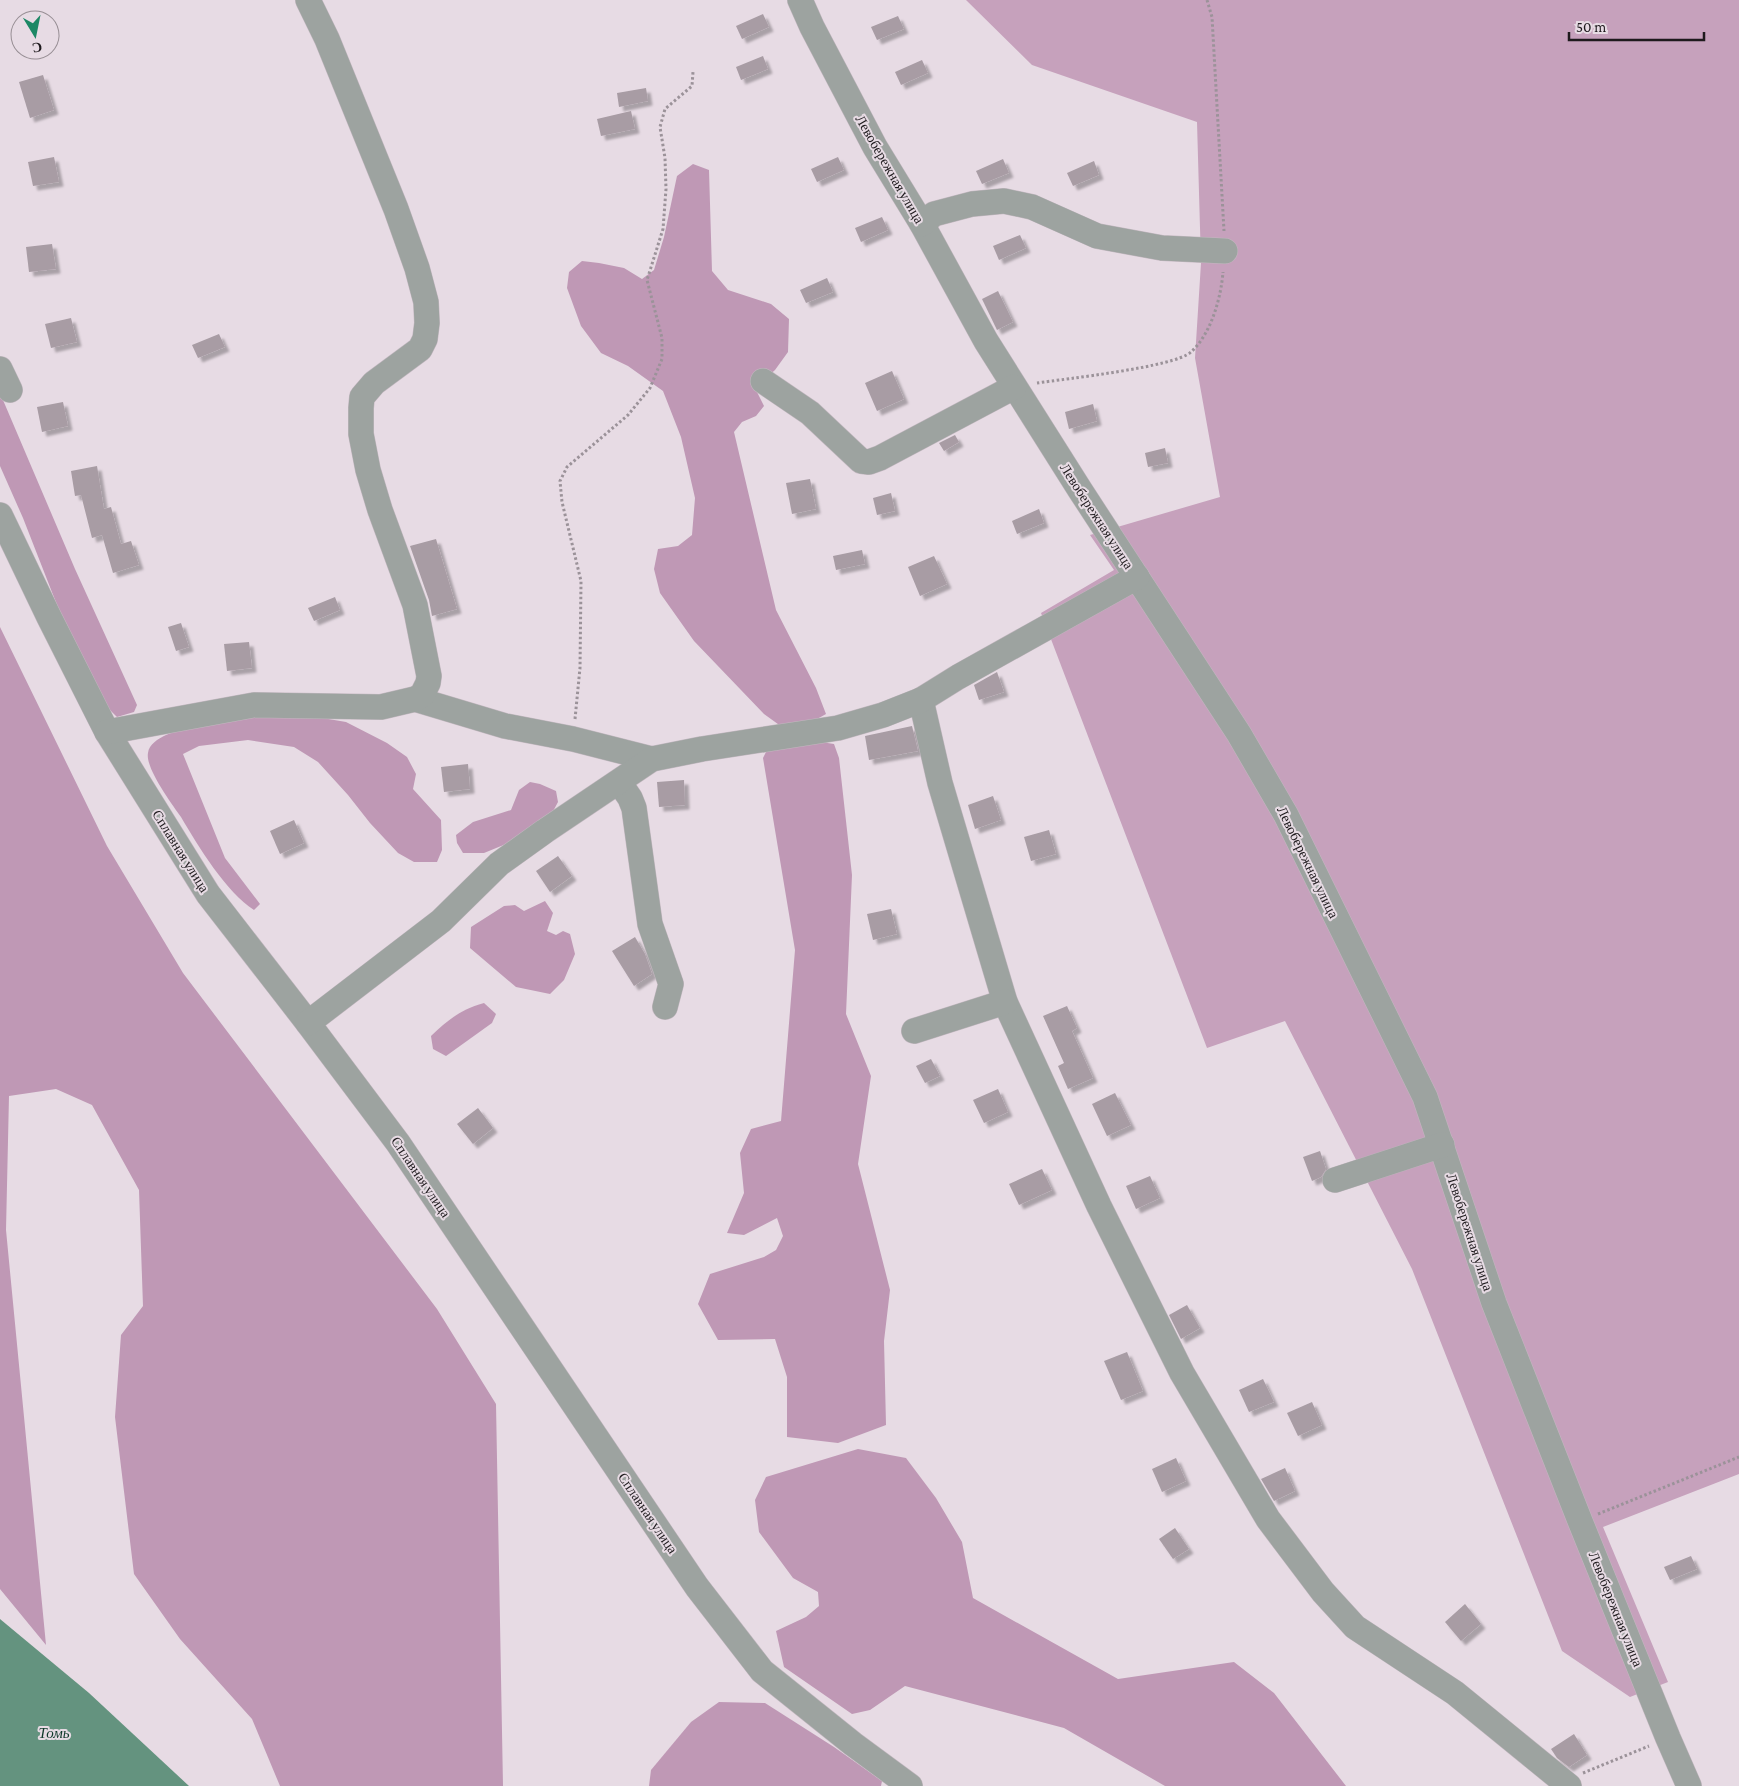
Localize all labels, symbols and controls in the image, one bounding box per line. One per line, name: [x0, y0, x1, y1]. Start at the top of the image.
north arrow: [10, 10, 60, 60]
scale bar: [1569, 10, 1704, 42]
text: 50 m: [1576, 19, 1606, 35]
text: С: [31, 39, 44, 57]
street label: Левобережная улица: [852, 112, 928, 227]
street label: Левобережная улица: [1057, 460, 1137, 572]
street label: Левобережная улица: [1274, 803, 1342, 921]
street label: Сплавная улица: [149, 807, 213, 896]
street label: Сплавная улица: [388, 1134, 454, 1221]
street label: Левобережная улица: [1443, 1171, 1497, 1293]
street label: Сплавная улица: [615, 1470, 681, 1557]
street label: Левобережная улица: [1586, 1549, 1647, 1670]
water label: Томь: [38, 1725, 70, 1741]

